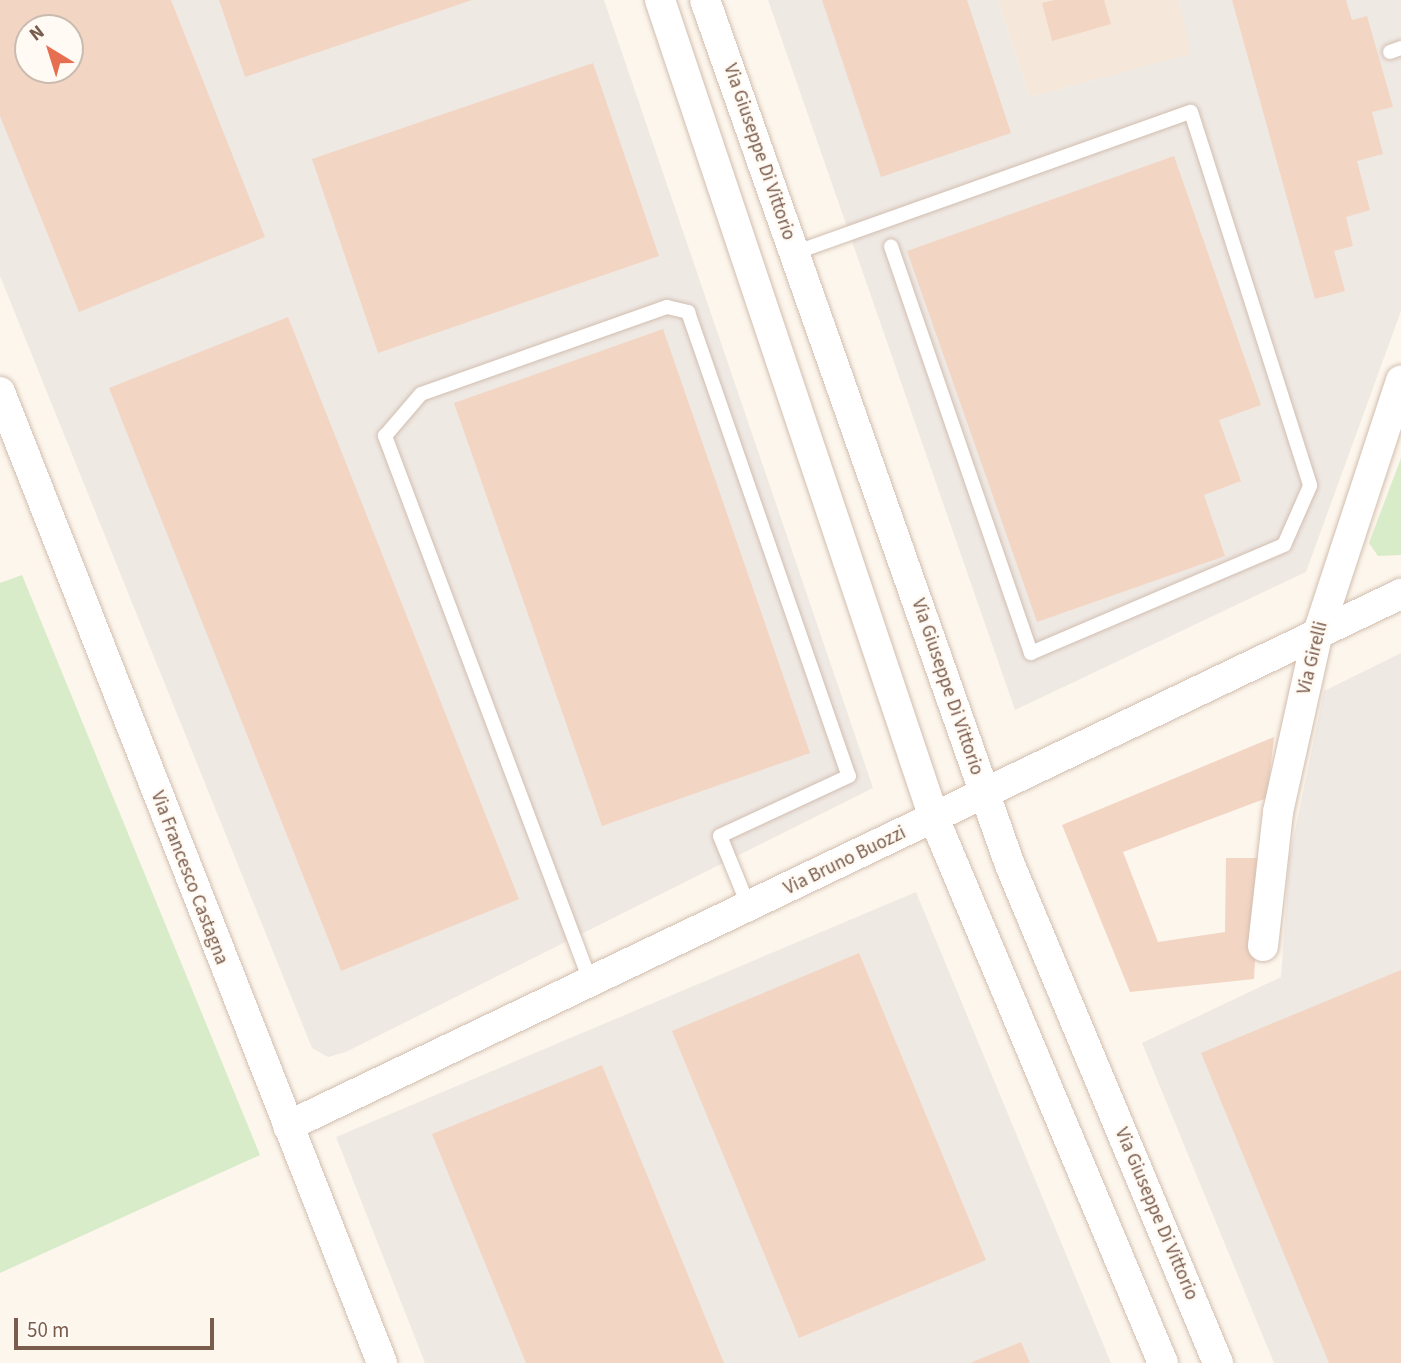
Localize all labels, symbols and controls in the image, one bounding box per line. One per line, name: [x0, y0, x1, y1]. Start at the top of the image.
north arrow: [14, 14, 84, 84]
text: N: [24, 19, 50, 48]
street label: Via Giuseppe Di Vittorio: [718, 61, 800, 243]
street label: Via Giuseppe Di Vittorio: [906, 596, 988, 778]
street label: Via Girelli: [1293, 619, 1333, 697]
street label: Via Francesco Castagna: [145, 788, 233, 968]
street label: Via Bruno Buozzi: [780, 822, 910, 900]
street label: Via Giuseppe Di Vittorio: [1109, 1124, 1203, 1304]
scale bar: [18, 1304, 217, 1348]
text: 50 m: [27, 1315, 69, 1345]

